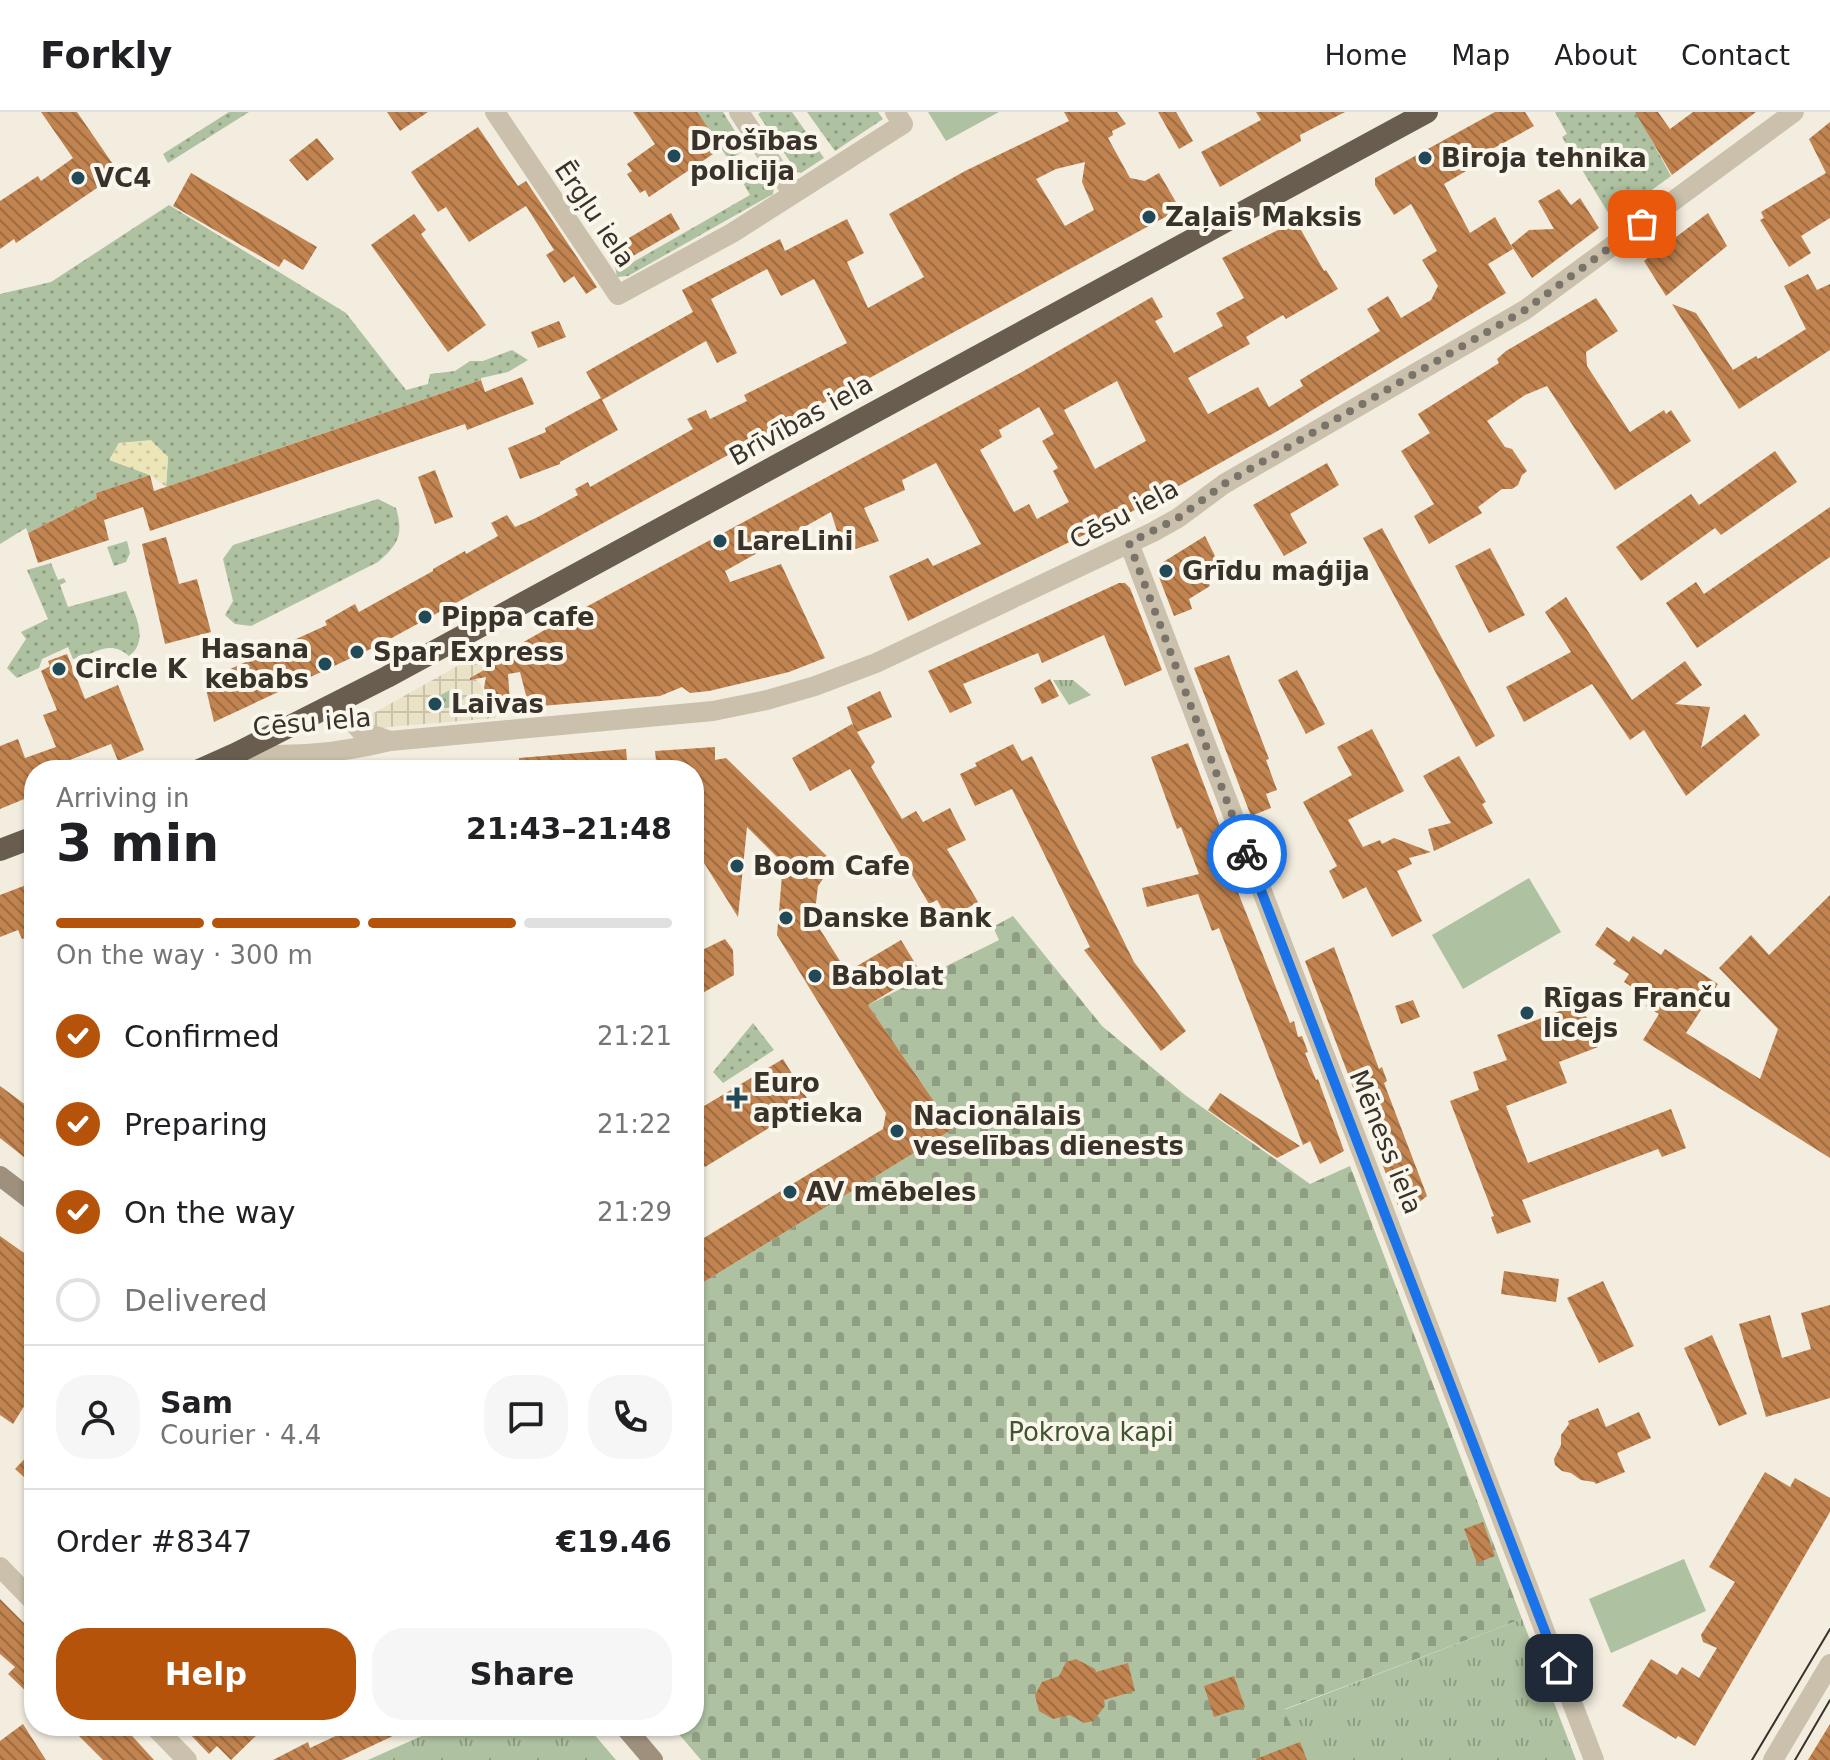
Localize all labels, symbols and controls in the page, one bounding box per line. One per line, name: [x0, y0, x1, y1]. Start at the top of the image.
text: Forkly: [40, 33, 172, 77]
text: Home: [1324, 39, 1407, 72]
text: Map: [1451, 39, 1510, 72]
text: About: [1554, 39, 1637, 72]
text: Contact: [1681, 39, 1790, 72]
place label: Drošības policija: [690, 126, 818, 186]
place label: Biroja tehnika: [1441, 143, 1647, 173]
marker: Drošības policija: [665, 147, 683, 165]
marker: Biroja tehnika: [1416, 149, 1434, 167]
street label: Ērgļu iela: [548, 155, 641, 273]
place label: VC4: [94, 163, 151, 193]
marker: VC4: [69, 169, 87, 187]
pin: [1608, 190, 1676, 258]
place label: Zaļais Maksis: [1165, 202, 1362, 232]
icon: bag: [1620, 202, 1664, 246]
marker: Zaļais Maksis: [1140, 208, 1158, 226]
street label: Brīvības iela: [724, 368, 878, 472]
street label: Cēsu iela: [1064, 473, 1184, 555]
place label: LareLini: [736, 526, 853, 556]
marker: LareLini: [711, 532, 729, 550]
place label: Grīdu maģija: [1182, 556, 1370, 586]
marker: Grīdu maģija: [1157, 562, 1175, 580]
place label: Pippa cafe: [441, 602, 595, 632]
marker: Pippa cafe: [416, 608, 434, 626]
place label: Hasana kebabs: [201, 634, 309, 694]
place label: Spar Express: [373, 637, 564, 667]
marker: Spar Express: [348, 643, 366, 661]
place label: Circle K: [75, 654, 188, 684]
marker: Hasana kebabs: [316, 655, 334, 673]
marker: Circle K: [50, 660, 68, 678]
place label: Laivas: [451, 689, 544, 719]
marker: Laivas: [426, 695, 444, 713]
street label: Cēsu iela: [252, 702, 372, 742]
text: Arriving in: [56, 783, 190, 813]
text: 21:43–21:48: [466, 811, 672, 846]
text: 3 min: [56, 813, 219, 873]
courier: [1207, 814, 1287, 894]
icon: bike: [1225, 832, 1269, 876]
place label: Boom Cafe: [753, 851, 910, 881]
marker: Boom Cafe: [728, 857, 746, 875]
place label: Danske Bank: [802, 903, 992, 933]
marker: Danske Bank: [777, 909, 795, 927]
text: On the way · 300 m: [56, 940, 313, 970]
place label: Babolat: [831, 961, 944, 991]
marker: Babolat: [806, 967, 824, 985]
place label: Rīgas Franču licejs: [1543, 983, 1732, 1043]
marker: Rīgas Franču licejs: [1518, 1004, 1536, 1022]
icon: check: [56, 1014, 100, 1058]
text: Confirmed: [124, 1019, 280, 1054]
text: 21:21: [597, 1021, 672, 1051]
street label: Mēness iela: [1344, 1066, 1428, 1218]
place label: Euro aptieka: [753, 1068, 863, 1128]
marker: Euro aptieka: [728, 1089, 746, 1107]
place label: Nacionālais veselības dienests: [913, 1101, 1184, 1161]
icon: check: [56, 1102, 100, 1146]
text: Preparing: [124, 1107, 268, 1142]
text: 21:22: [597, 1109, 672, 1139]
marker: Nacionālais veselības dienests: [888, 1122, 906, 1140]
place label: AV mēbeles: [806, 1177, 977, 1207]
marker: AV mēbeles: [781, 1183, 799, 1201]
icon: check: [56, 1190, 100, 1234]
text: On the way: [124, 1195, 296, 1230]
text: 21:29: [597, 1197, 672, 1227]
text: Delivered: [124, 1283, 268, 1318]
button: person: [56, 1375, 140, 1459]
button: chat: [484, 1375, 568, 1459]
button: phone: [588, 1375, 672, 1459]
text: Sam: [160, 1385, 233, 1420]
park label: Pokrova kapi: [1008, 1417, 1174, 1447]
text: Courier · 4.4: [160, 1420, 321, 1450]
text: Order #8347: [56, 1524, 252, 1559]
text: €19.46: [556, 1524, 672, 1559]
button: Help: [56, 1628, 356, 1720]
button: Share: [372, 1628, 672, 1720]
pin: [1525, 1634, 1593, 1702]
icon: home: [1537, 1646, 1581, 1690]

